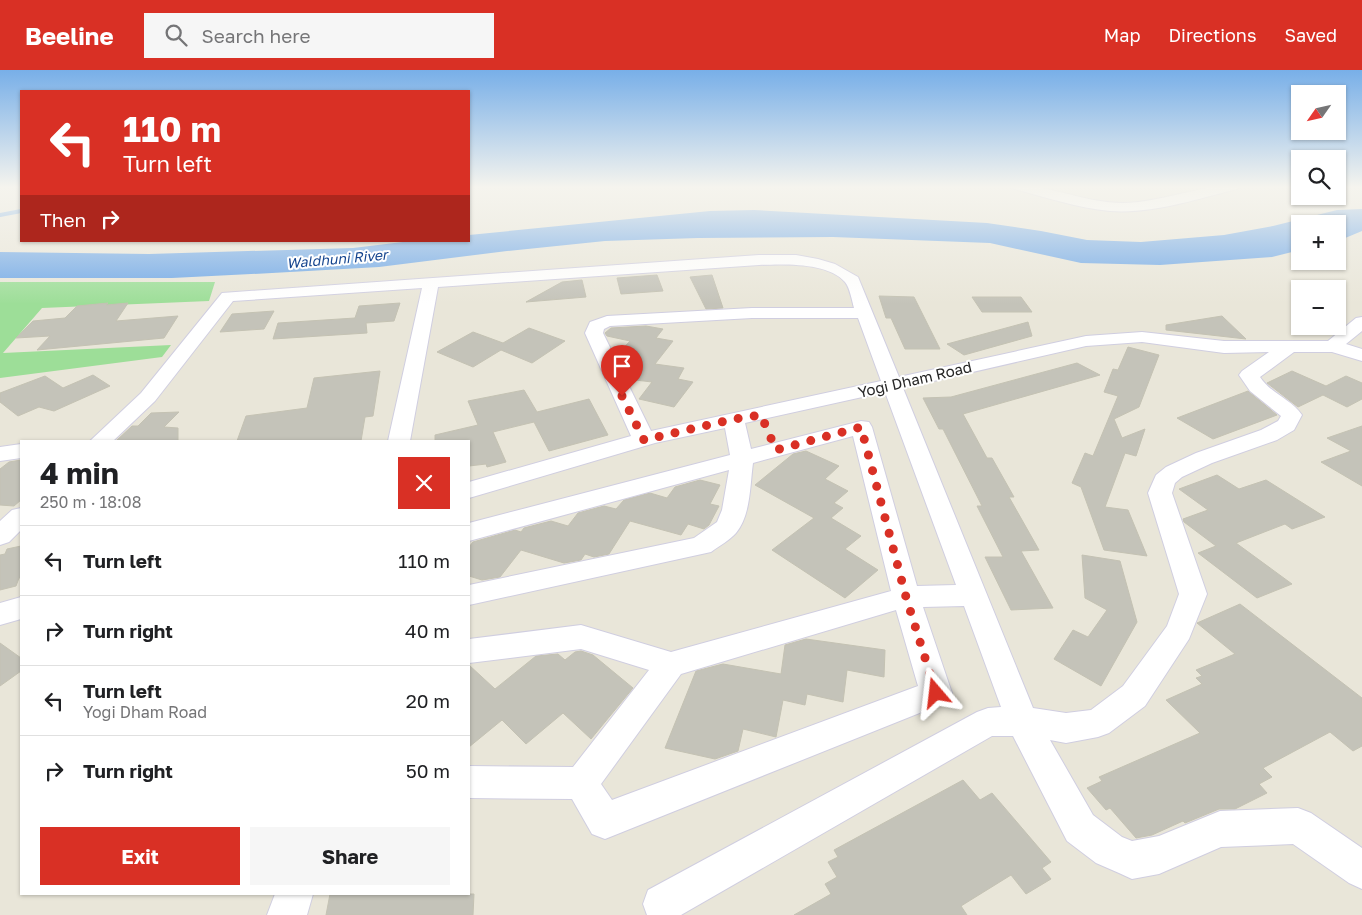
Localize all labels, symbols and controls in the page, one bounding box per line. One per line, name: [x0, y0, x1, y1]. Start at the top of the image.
search box: [144, 13, 494, 58]
text: Beeline: [25, 21, 114, 50]
icon: search: [162, 21, 190, 49]
text: Search here: [202, 24, 310, 47]
text: Map: [1104, 24, 1140, 46]
text: Directions: [1168, 24, 1256, 46]
text: Saved: [1284, 24, 1337, 46]
north arrow: [1291, 85, 1346, 140]
map controls: [1291, 85, 1346, 335]
text: 110 m: [123, 108, 221, 150]
icon: left: [40, 110, 105, 175]
text: Turn left: [123, 150, 212, 177]
button: search: [1291, 150, 1346, 205]
icon: right: [96, 205, 124, 233]
text: Then: [40, 208, 86, 231]
button: +: [1291, 215, 1346, 270]
water label: Waldhuni River: [286, 245, 391, 271]
button: −: [1291, 280, 1346, 335]
pin: [601, 345, 643, 396]
icon: arrive: [608, 352, 636, 380]
street label: Yogi Dham Road: [856, 357, 973, 401]
text: 4 min: [40, 455, 119, 491]
button: close: [398, 457, 450, 509]
text: 250 m · 18:08: [40, 492, 141, 512]
icon: left: [40, 547, 68, 575]
text: Turn left: [83, 549, 162, 572]
text: 110 m: [398, 549, 450, 572]
icon: right: [40, 617, 68, 645]
text: Turn right: [83, 619, 173, 642]
text: 40 m: [405, 619, 450, 642]
position arrow: [909, 666, 961, 718]
text: Turn left: [83, 679, 162, 702]
icon: left: [40, 687, 68, 715]
text: 20 m: [406, 689, 450, 712]
text: Yogi Dham Road: [83, 702, 207, 722]
icon: right: [40, 757, 68, 785]
text: Turn right: [83, 759, 173, 782]
text: 50 m: [406, 759, 450, 782]
button: Exit: [40, 827, 240, 885]
button: Share: [250, 827, 450, 885]

